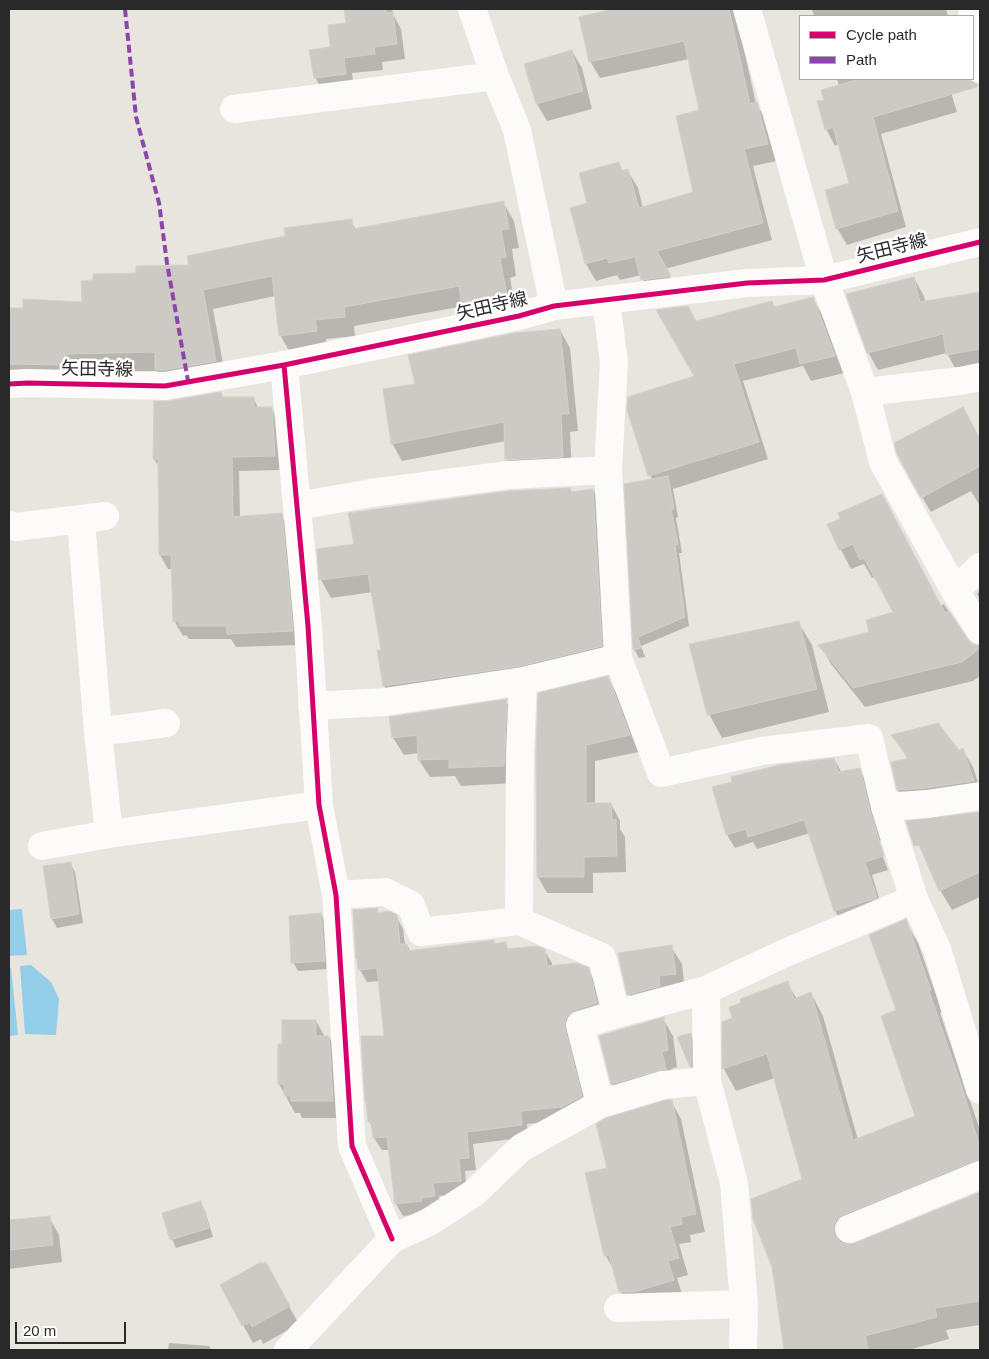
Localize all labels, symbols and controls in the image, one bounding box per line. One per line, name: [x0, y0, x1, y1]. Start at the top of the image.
legend: [799, 15, 974, 80]
text: Cycle path: [846, 26, 917, 43]
text: Path: [846, 51, 877, 68]
street label: 矢田寺線: [854, 230, 930, 268]
street label: 矢田寺線: [454, 288, 530, 326]
street label: 矢田寺線: [61, 359, 133, 381]
scale bar: [18, 1312, 129, 1344]
text: 20 m: [23, 1322, 56, 1339]

